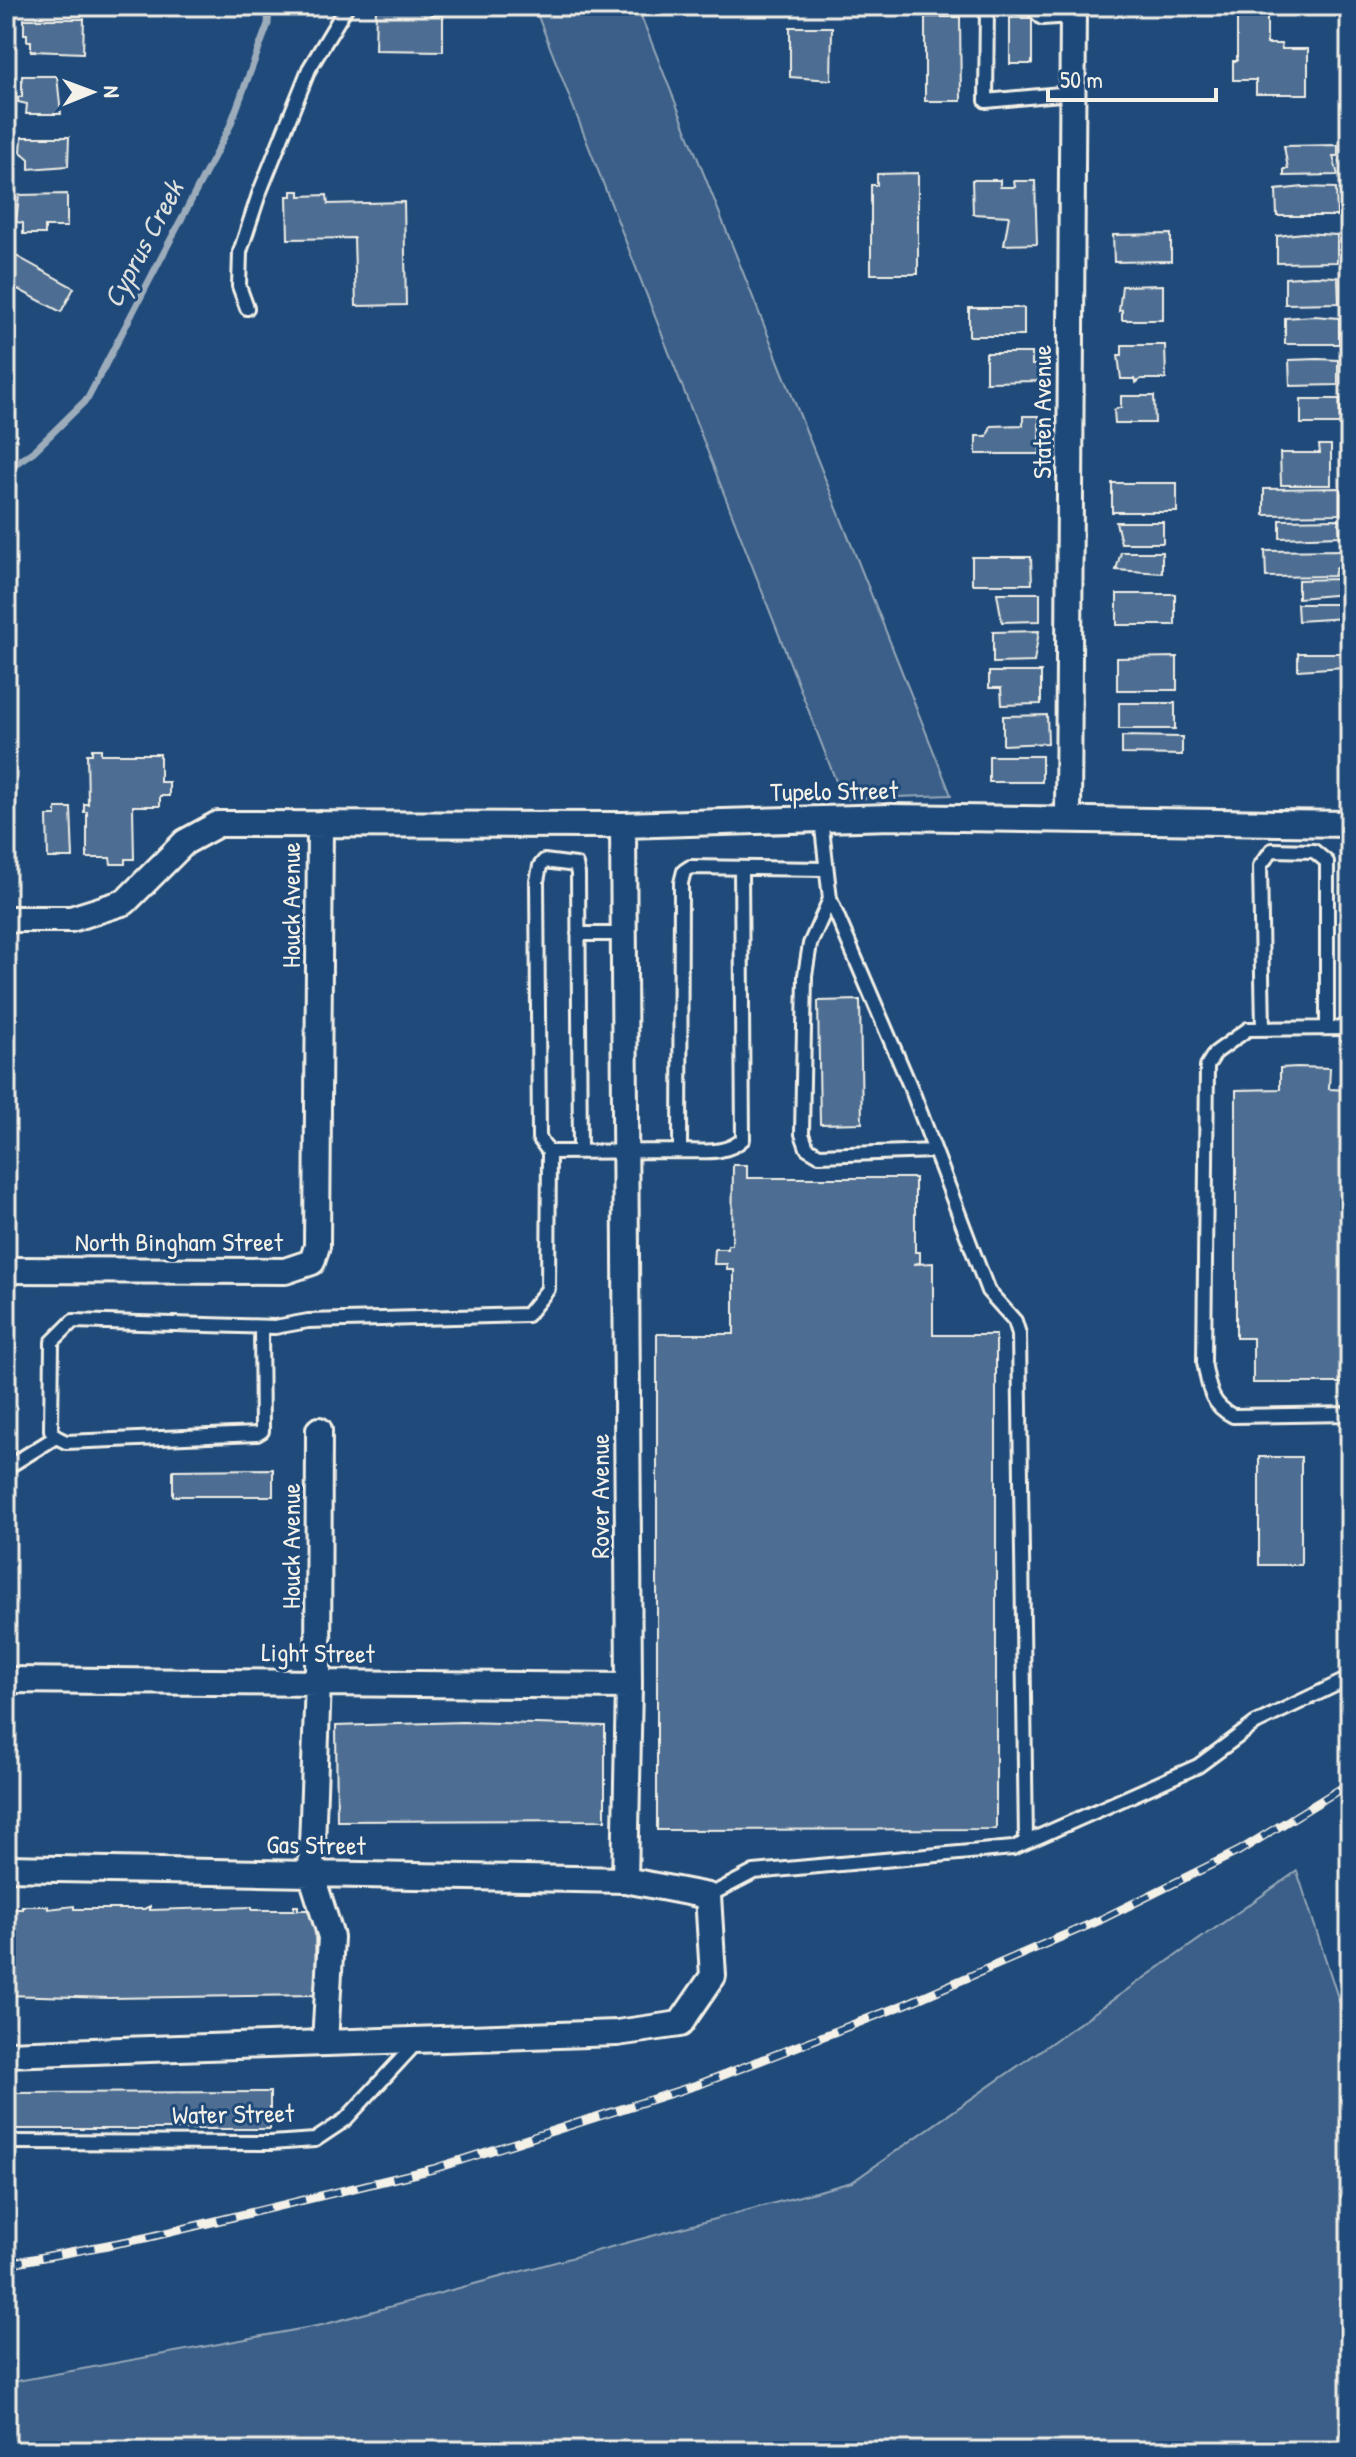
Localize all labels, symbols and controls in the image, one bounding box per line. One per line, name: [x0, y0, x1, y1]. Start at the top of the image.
north arrow: [52, 52, 132, 132]
scale bar: [1048, 52, 1216, 102]
text: 50 m: [1060, 63, 1103, 95]
text: N: [97, 86, 127, 98]
water label: Cyprus Creek: [94, 172, 193, 314]
street label: Staten Avenue: [1024, 345, 1059, 479]
street label: Tupelo Street: [770, 772, 899, 809]
street label: Houck Avenue: [273, 842, 308, 968]
street label: North Bingham Street: [75, 1224, 284, 1259]
street label: Rover Avenue: [582, 1434, 617, 1558]
street label: Houck Avenue: [273, 1483, 308, 1609]
street label: Light Street: [261, 1634, 376, 1671]
street label: Gas Street: [266, 1826, 367, 1863]
street label: Water Street: [172, 2095, 295, 2132]

